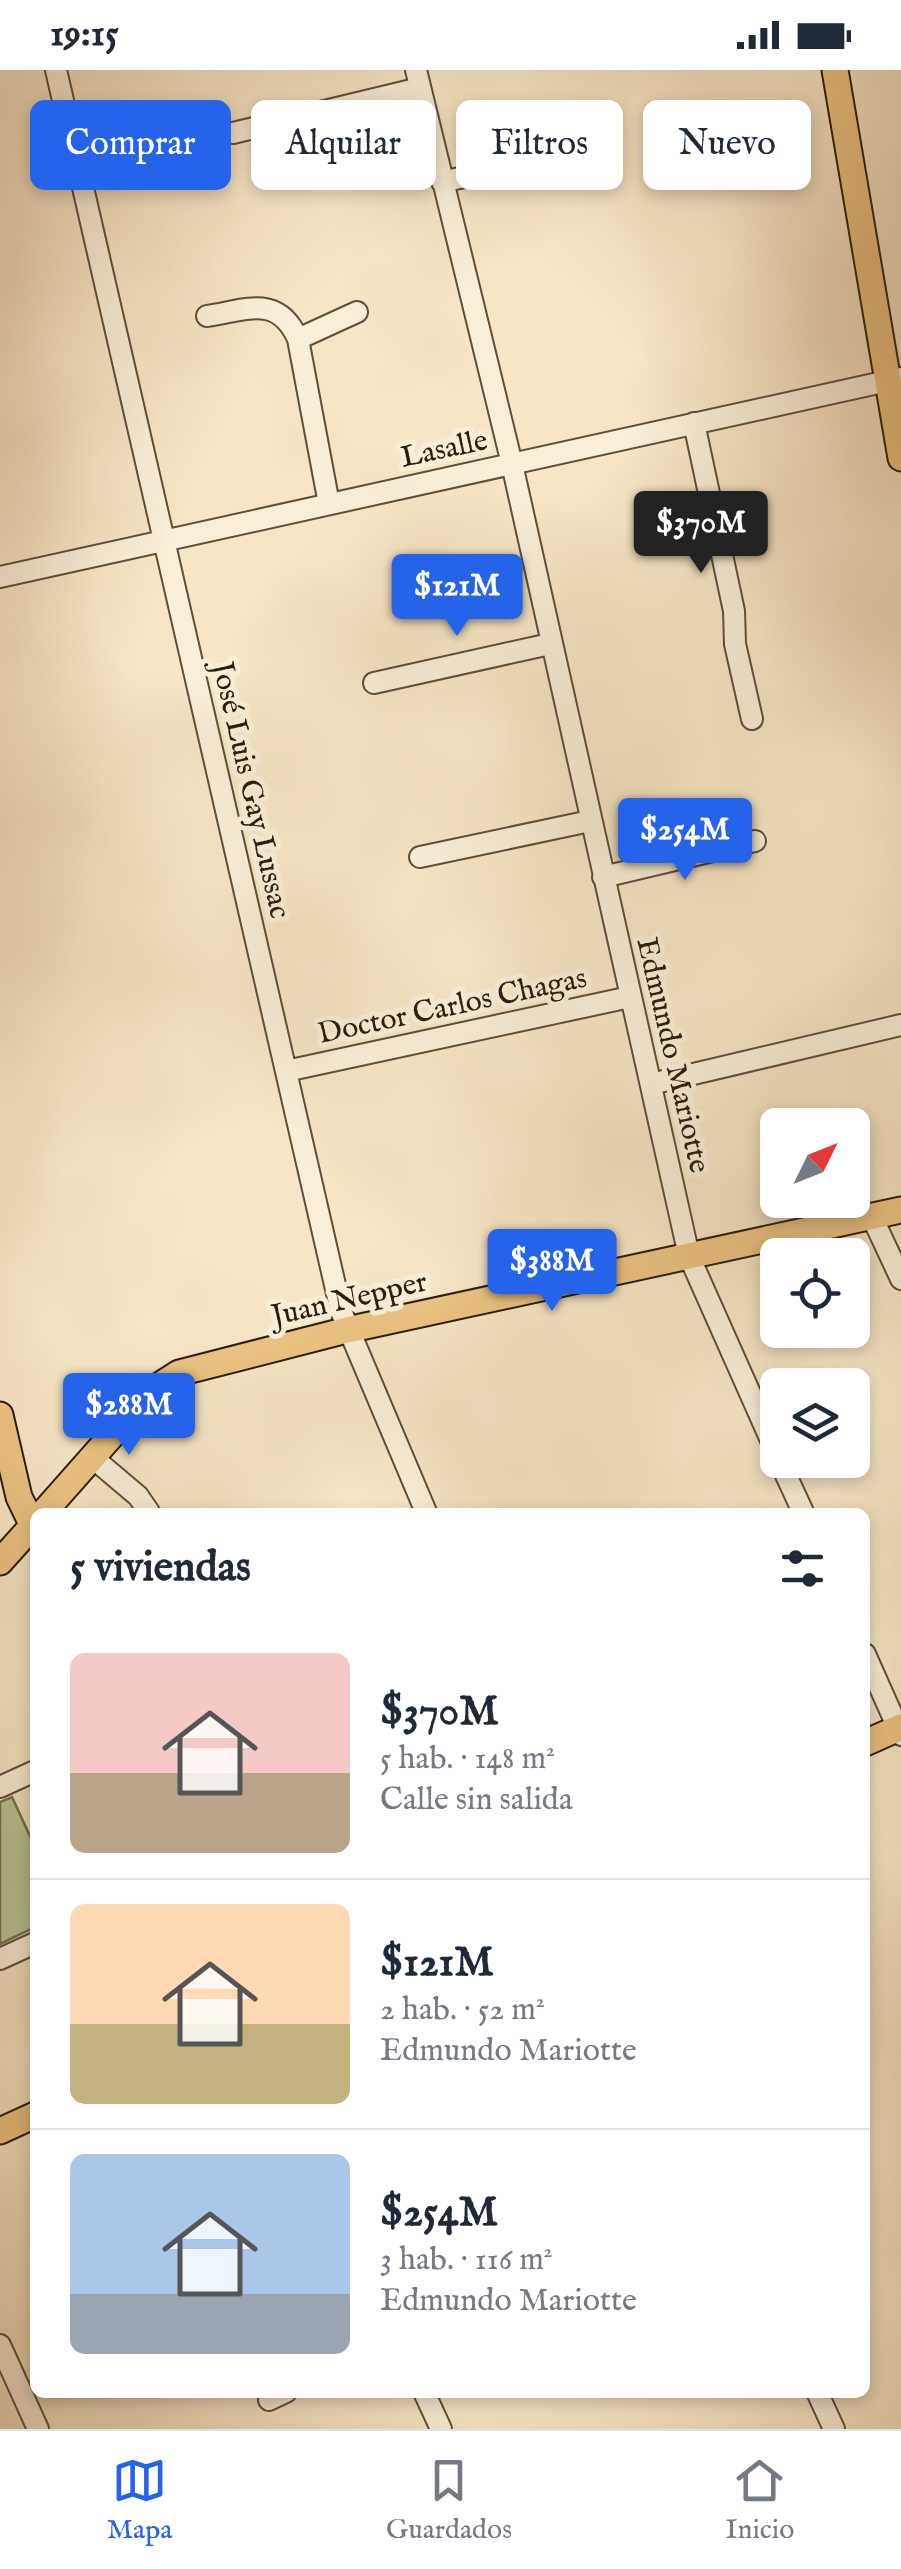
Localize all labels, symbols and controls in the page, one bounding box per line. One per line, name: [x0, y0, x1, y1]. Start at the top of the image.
text: 19:15: [50, 11, 119, 59]
chip: Comprar: [30, 100, 231, 190]
chip: Alquilar: [251, 100, 436, 190]
chip: Filtros: [456, 100, 623, 190]
chip: Nuevo: [643, 100, 811, 190]
street label: Lasalle: [397, 422, 491, 478]
pin: $370M: [631, 491, 771, 576]
text: $370M: [656, 503, 746, 544]
pin: $121M: [387, 554, 527, 639]
text: $121M: [414, 566, 500, 607]
street label: José Luis Gay Lussac: [201, 656, 298, 922]
pin: $254M: [615, 798, 755, 883]
text: $254M: [640, 810, 730, 851]
street label: Edmundo Mariotte: [626, 934, 718, 1177]
street label: Doctor Carlos Chagas: [315, 960, 590, 1054]
north arrow: [760, 1108, 870, 1218]
map controls: [760, 1108, 870, 1478]
pin: $388M: [482, 1229, 622, 1314]
button: locate: [760, 1238, 870, 1348]
text: $388M: [510, 1241, 594, 1282]
street label: Juan Nepper: [265, 1264, 431, 1337]
button: layers: [760, 1368, 870, 1478]
pin: $288M: [59, 1373, 199, 1458]
text: $288M: [85, 1385, 173, 1426]
icon: filters: [775, 1541, 830, 1596]
text: 5 viviendas: [70, 1542, 251, 1595]
text: $370M: [380, 1686, 499, 1739]
icon: home: [150, 1693, 270, 1813]
text: 5 hab. · 148 m²: [380, 1739, 555, 1780]
text: Calle sin salida: [380, 1780, 573, 1821]
text: $121M: [380, 1937, 494, 1990]
icon: home: [150, 1944, 270, 2064]
text: 2 hab. · 52 m²: [380, 1990, 545, 2031]
text: Edmundo Mariotte: [380, 2031, 637, 2072]
text: $254M: [380, 2187, 498, 2240]
icon: home: [150, 2194, 270, 2314]
text: 3 hab. · 116 m²: [380, 2240, 553, 2281]
text: Edmundo Mariotte: [380, 2281, 637, 2322]
tab: Mapa: [107, 2453, 172, 2548]
tab: Guardados: [386, 2453, 512, 2548]
tab: Inicio: [725, 2453, 794, 2548]

